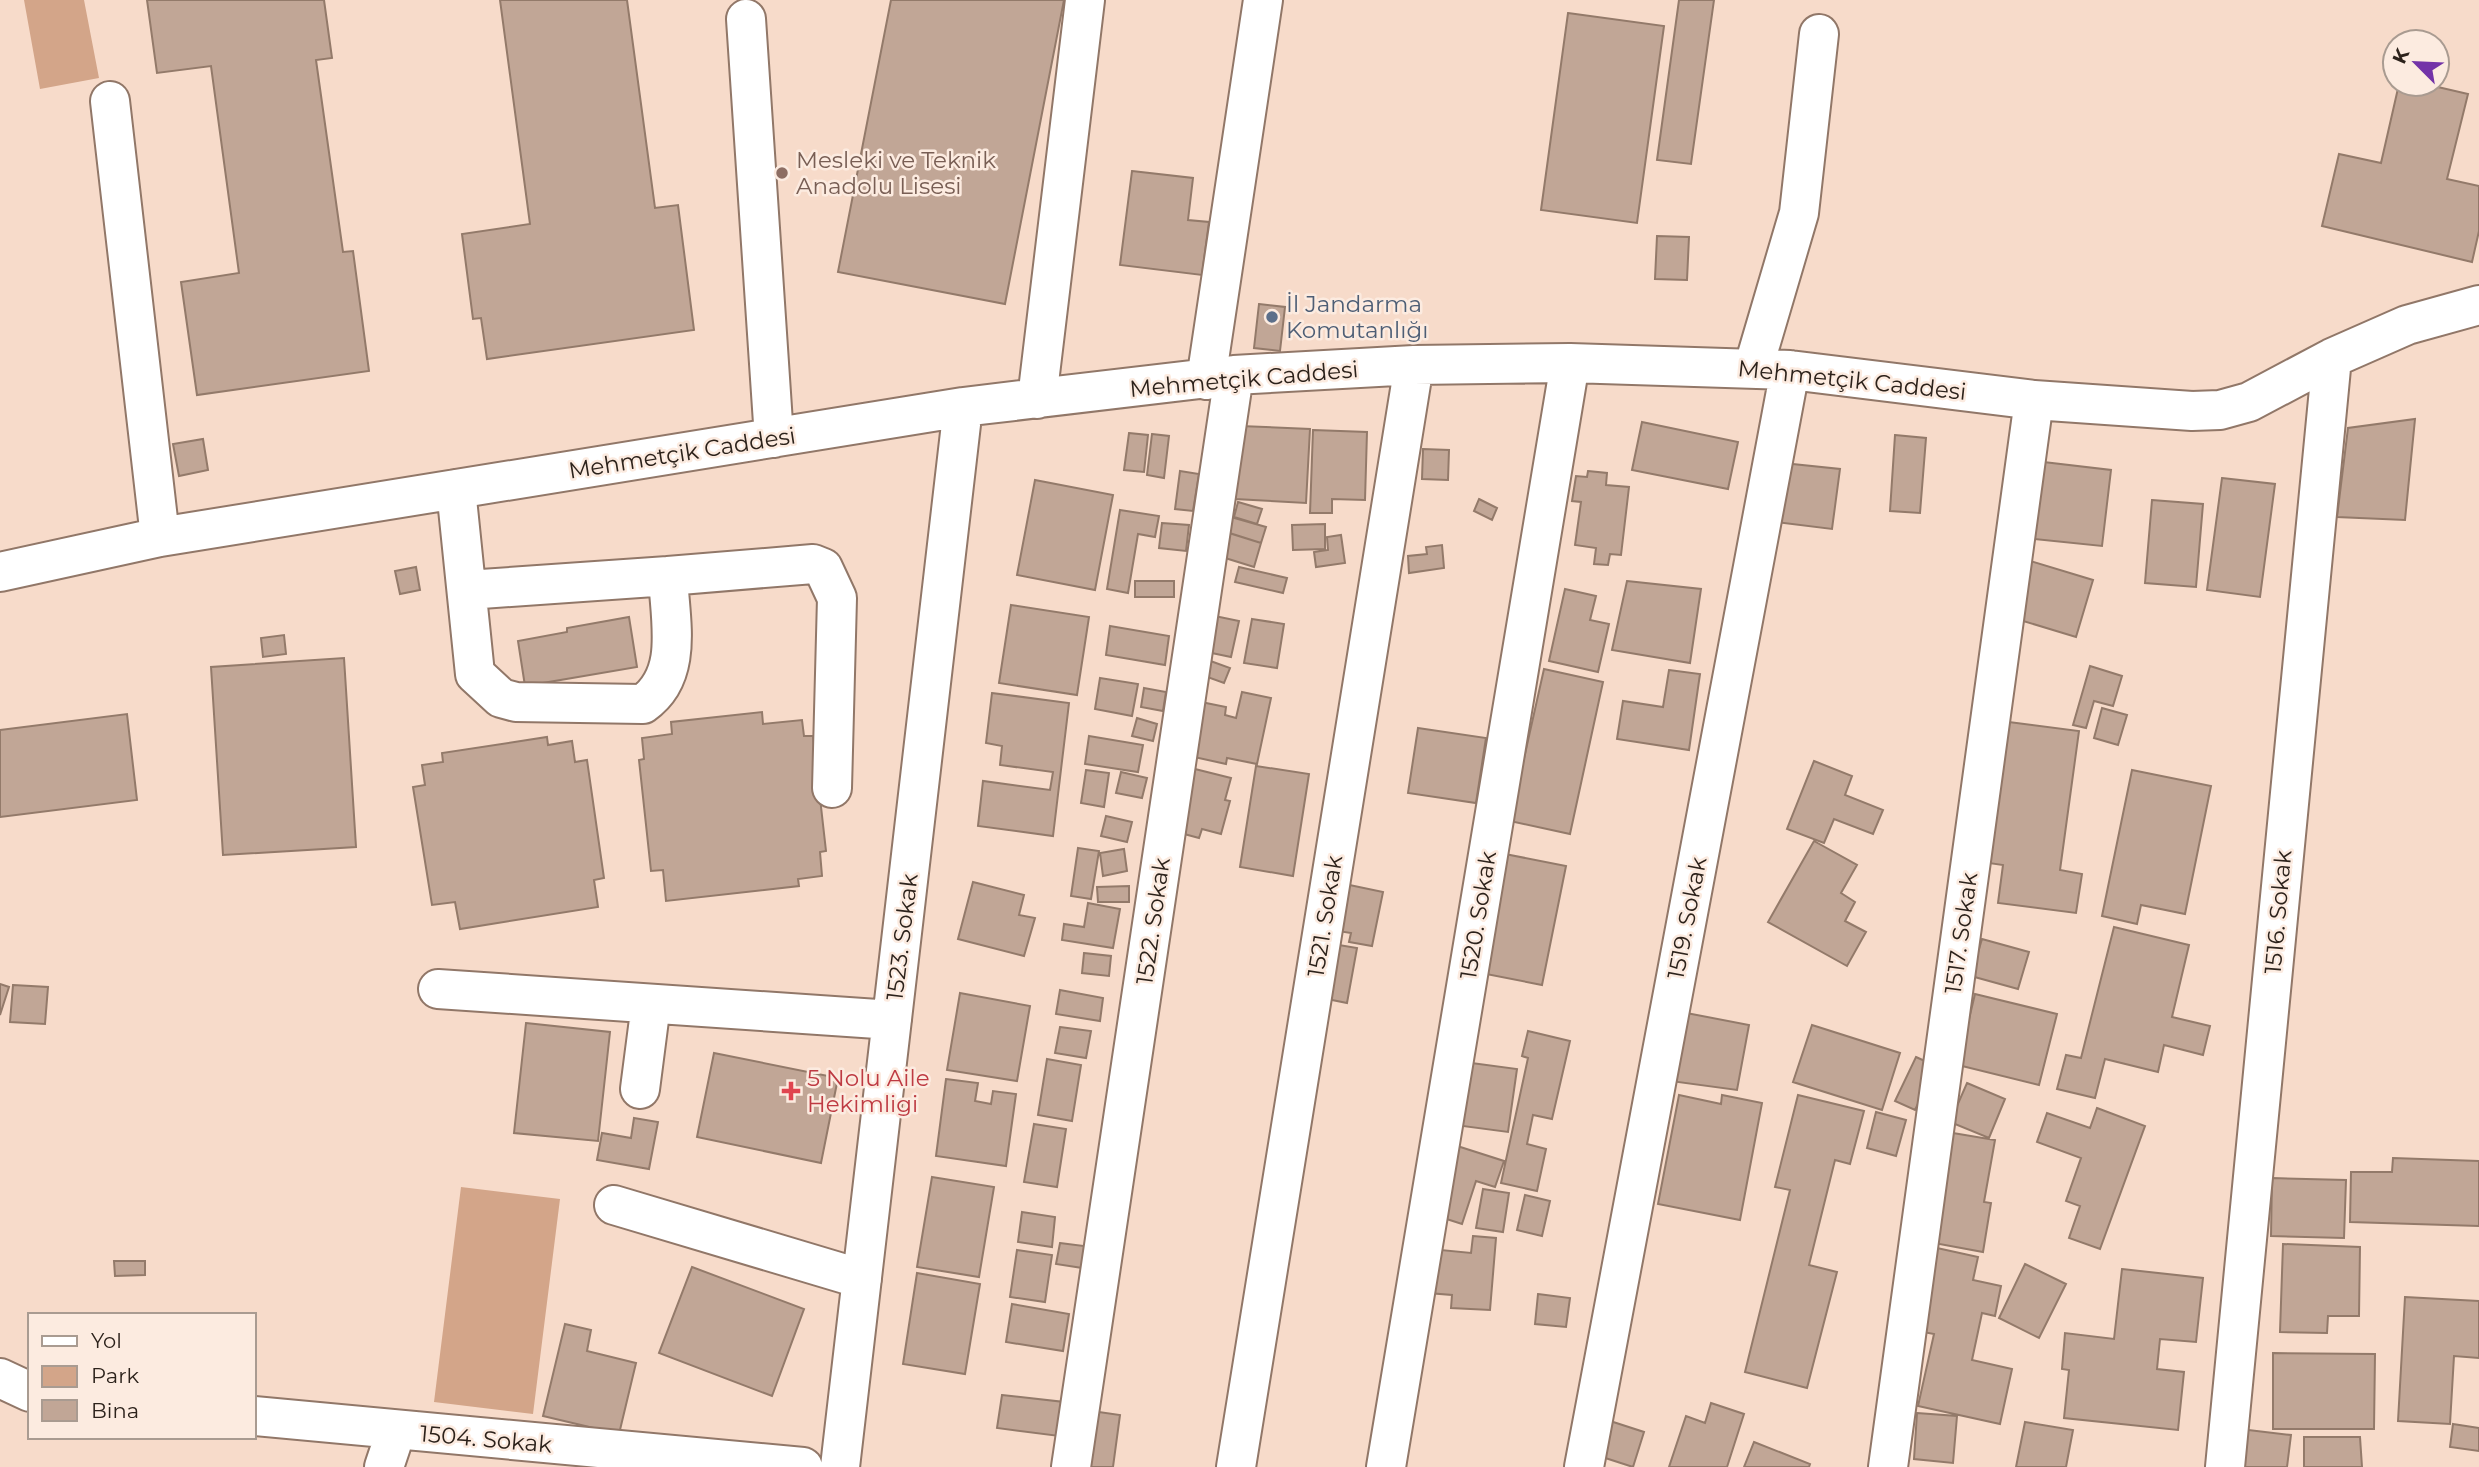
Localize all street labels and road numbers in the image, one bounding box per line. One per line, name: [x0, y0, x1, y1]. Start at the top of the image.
street label: Mehmetçik Caddesi: [1736, 354, 1968, 406]
street label: Mehmetçik Caddesi: [1128, 355, 1360, 403]
street label: Mehmetçik Caddesi: [566, 421, 798, 485]
street label: 1520. Sokak: [1454, 849, 1502, 981]
street label: 1516. Sokak: [2259, 849, 2297, 975]
street label: 1521. Sokak: [1302, 853, 1348, 979]
street label: 1519. Sokak: [1661, 854, 1713, 981]
street label: 1522. Sokak: [1130, 855, 1176, 986]
street label: 1517. Sokak: [1939, 870, 1983, 995]
street label: 1523. Sokak: [880, 872, 924, 1002]
street label: 1504. Sokak: [419, 1419, 553, 1459]

